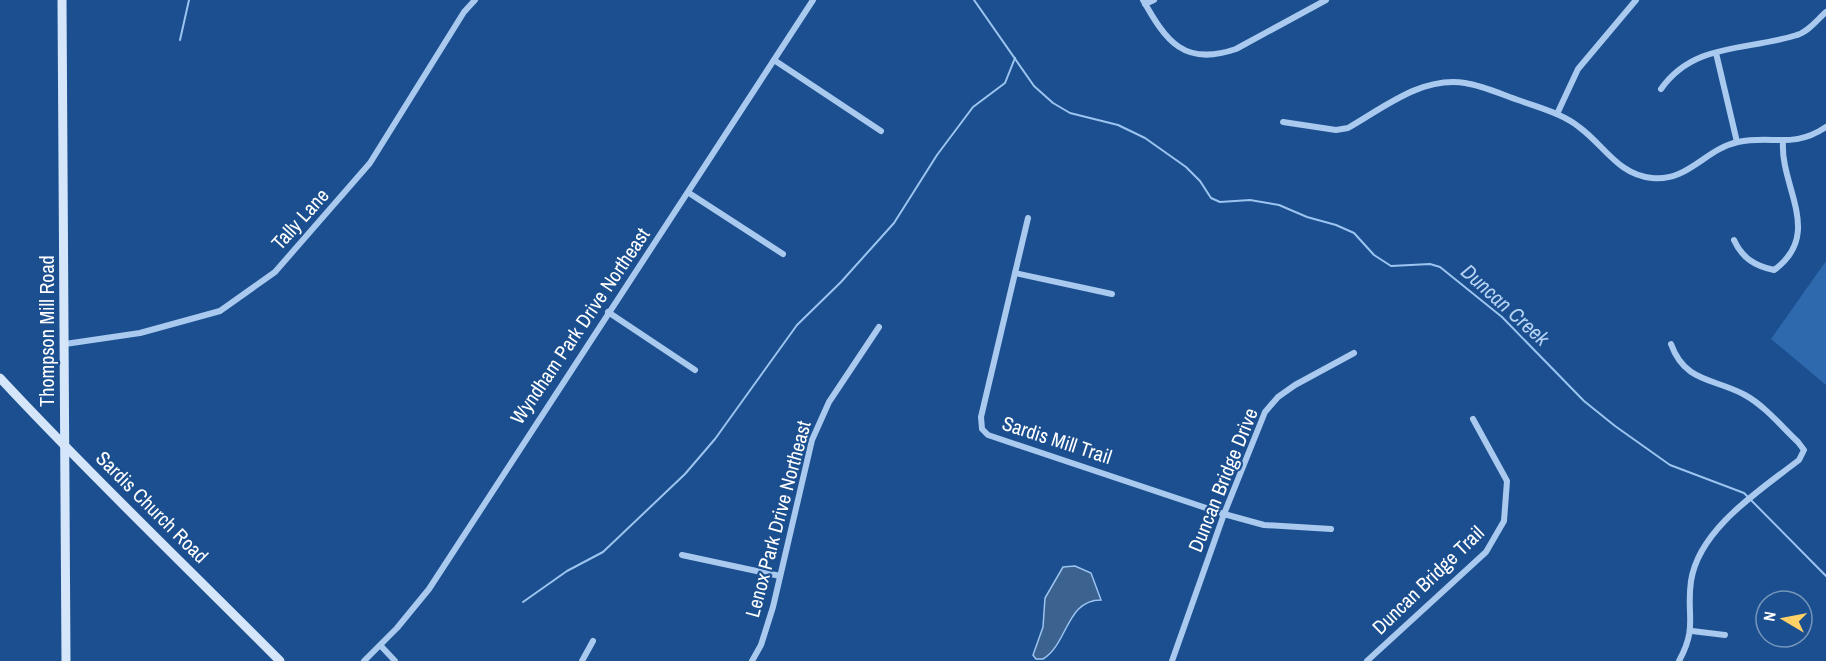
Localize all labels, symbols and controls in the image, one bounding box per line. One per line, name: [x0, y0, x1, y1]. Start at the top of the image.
street label: Tally Lane: [265, 182, 334, 255]
street label: Wyndham Park Drive Northeast: [504, 222, 656, 429]
street label: Thompson Mill Road: [33, 255, 60, 407]
water label: Duncan Creek: [1455, 257, 1557, 353]
street label: Duncan Bridge Drive: [1181, 404, 1264, 556]
street label: Sardis Mill Trail: [999, 409, 1116, 470]
street label: Lenox Park Drive Northeast: [738, 417, 817, 620]
street label: Sardis Church Road: [90, 445, 214, 569]
street label: Duncan Bridge Trail: [1366, 519, 1490, 640]
north arrow: [1754, 589, 1814, 649]
text: N: [1758, 610, 1781, 623]

